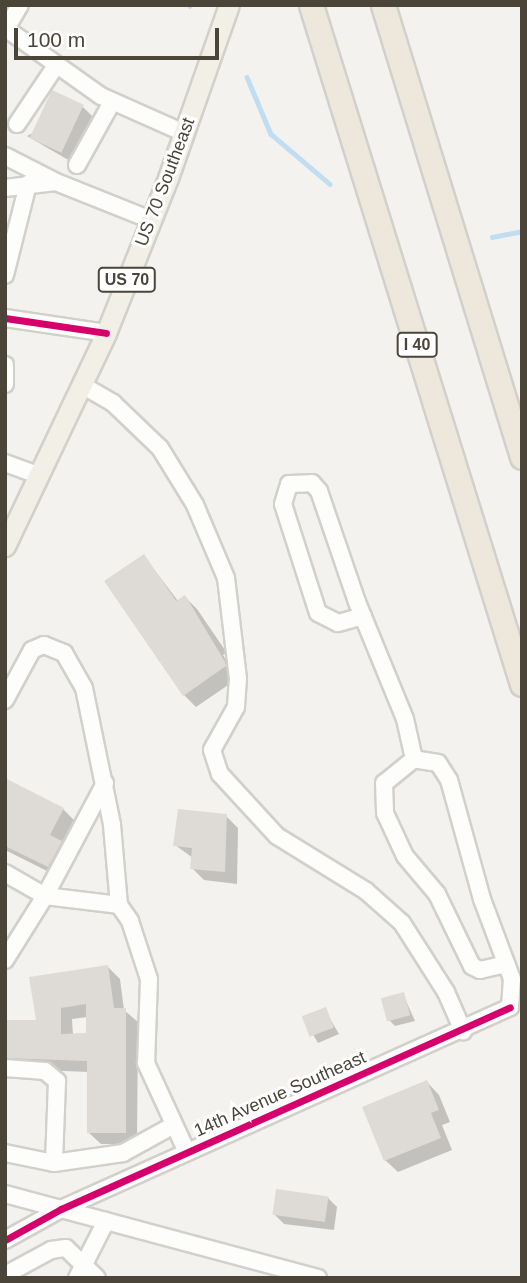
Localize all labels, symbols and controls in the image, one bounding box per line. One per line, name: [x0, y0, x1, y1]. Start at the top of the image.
scale bar: [18, 14, 222, 58]
text: 100 m: [27, 28, 85, 51]
street label: US 70 Southeast: [131, 115, 199, 249]
road number: US 70: [97, 268, 157, 292]
road number: I 40: [396, 332, 438, 358]
street label: 14th Avenue Southeast: [190, 1046, 370, 1142]

